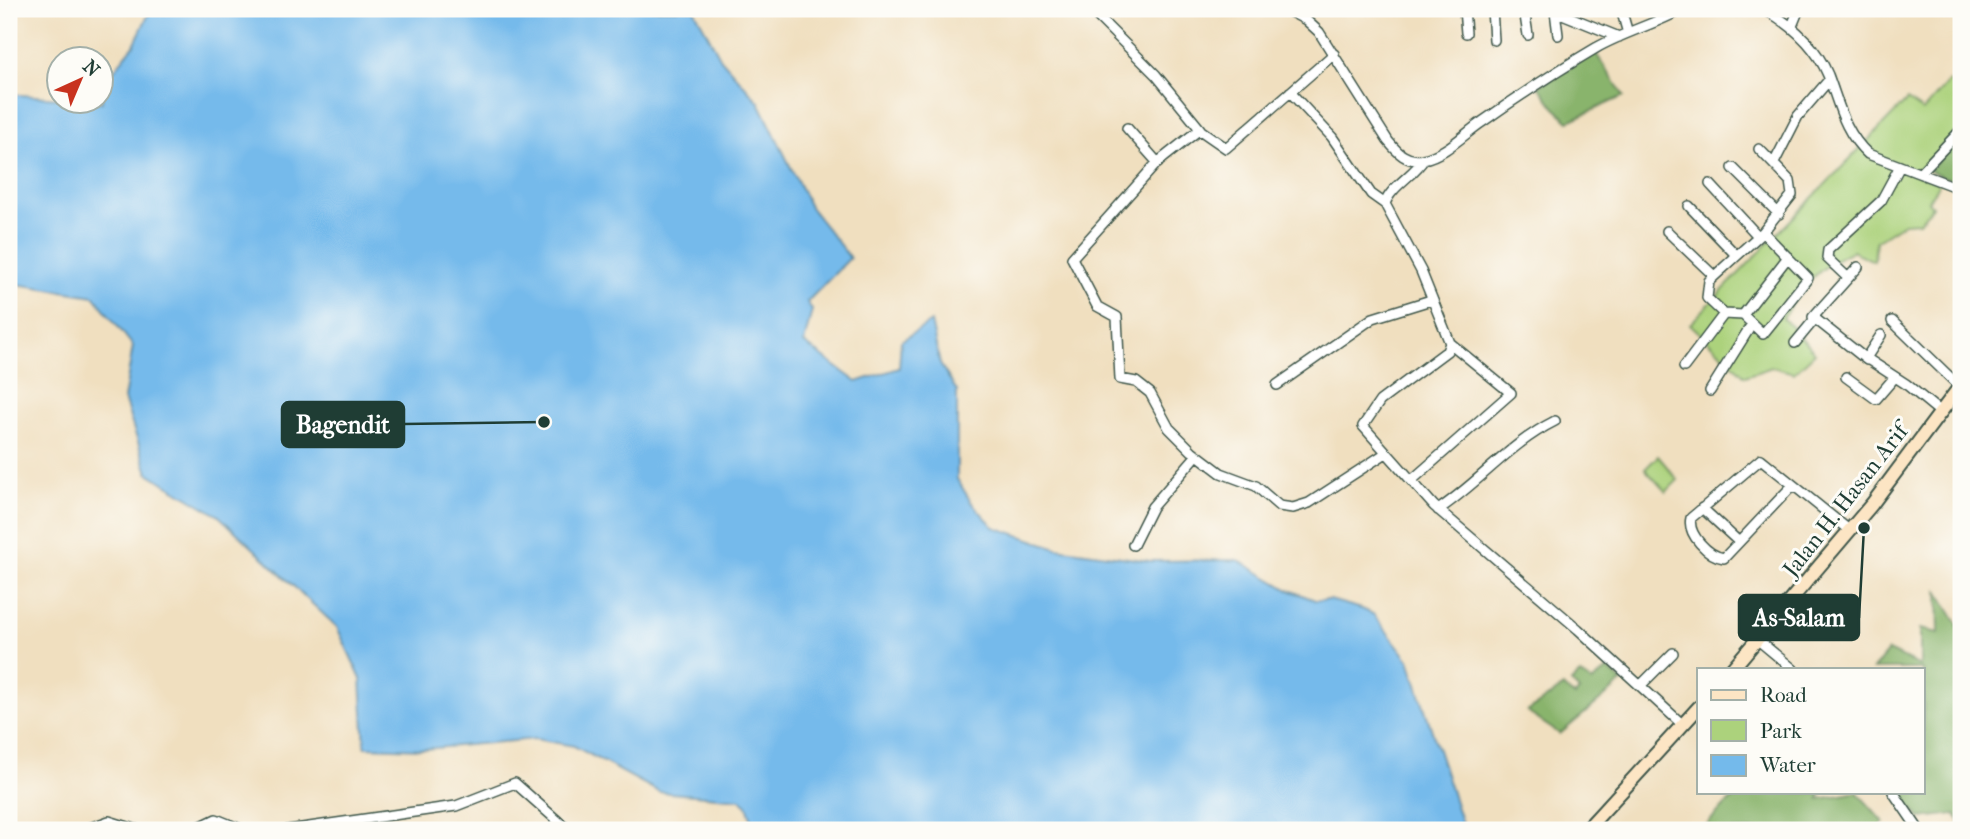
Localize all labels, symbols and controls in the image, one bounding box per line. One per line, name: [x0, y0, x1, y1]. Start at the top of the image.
north arrow: [46, 46, 116, 116]
text: N: [78, 56, 104, 82]
callout: Bagendit: [282, 402, 404, 447]
text: Bagendit: [296, 411, 390, 439]
street label: Jalan H. Hasan Arif: [1776, 415, 1916, 584]
callout: As-Salam: [1739, 595, 1859, 640]
text: As-Salam: [1751, 604, 1846, 632]
legend: [1697, 668, 1924, 794]
text: Road: [1760, 683, 1807, 707]
text: Park: [1760, 719, 1802, 743]
text: Water: [1759, 753, 1816, 777]

